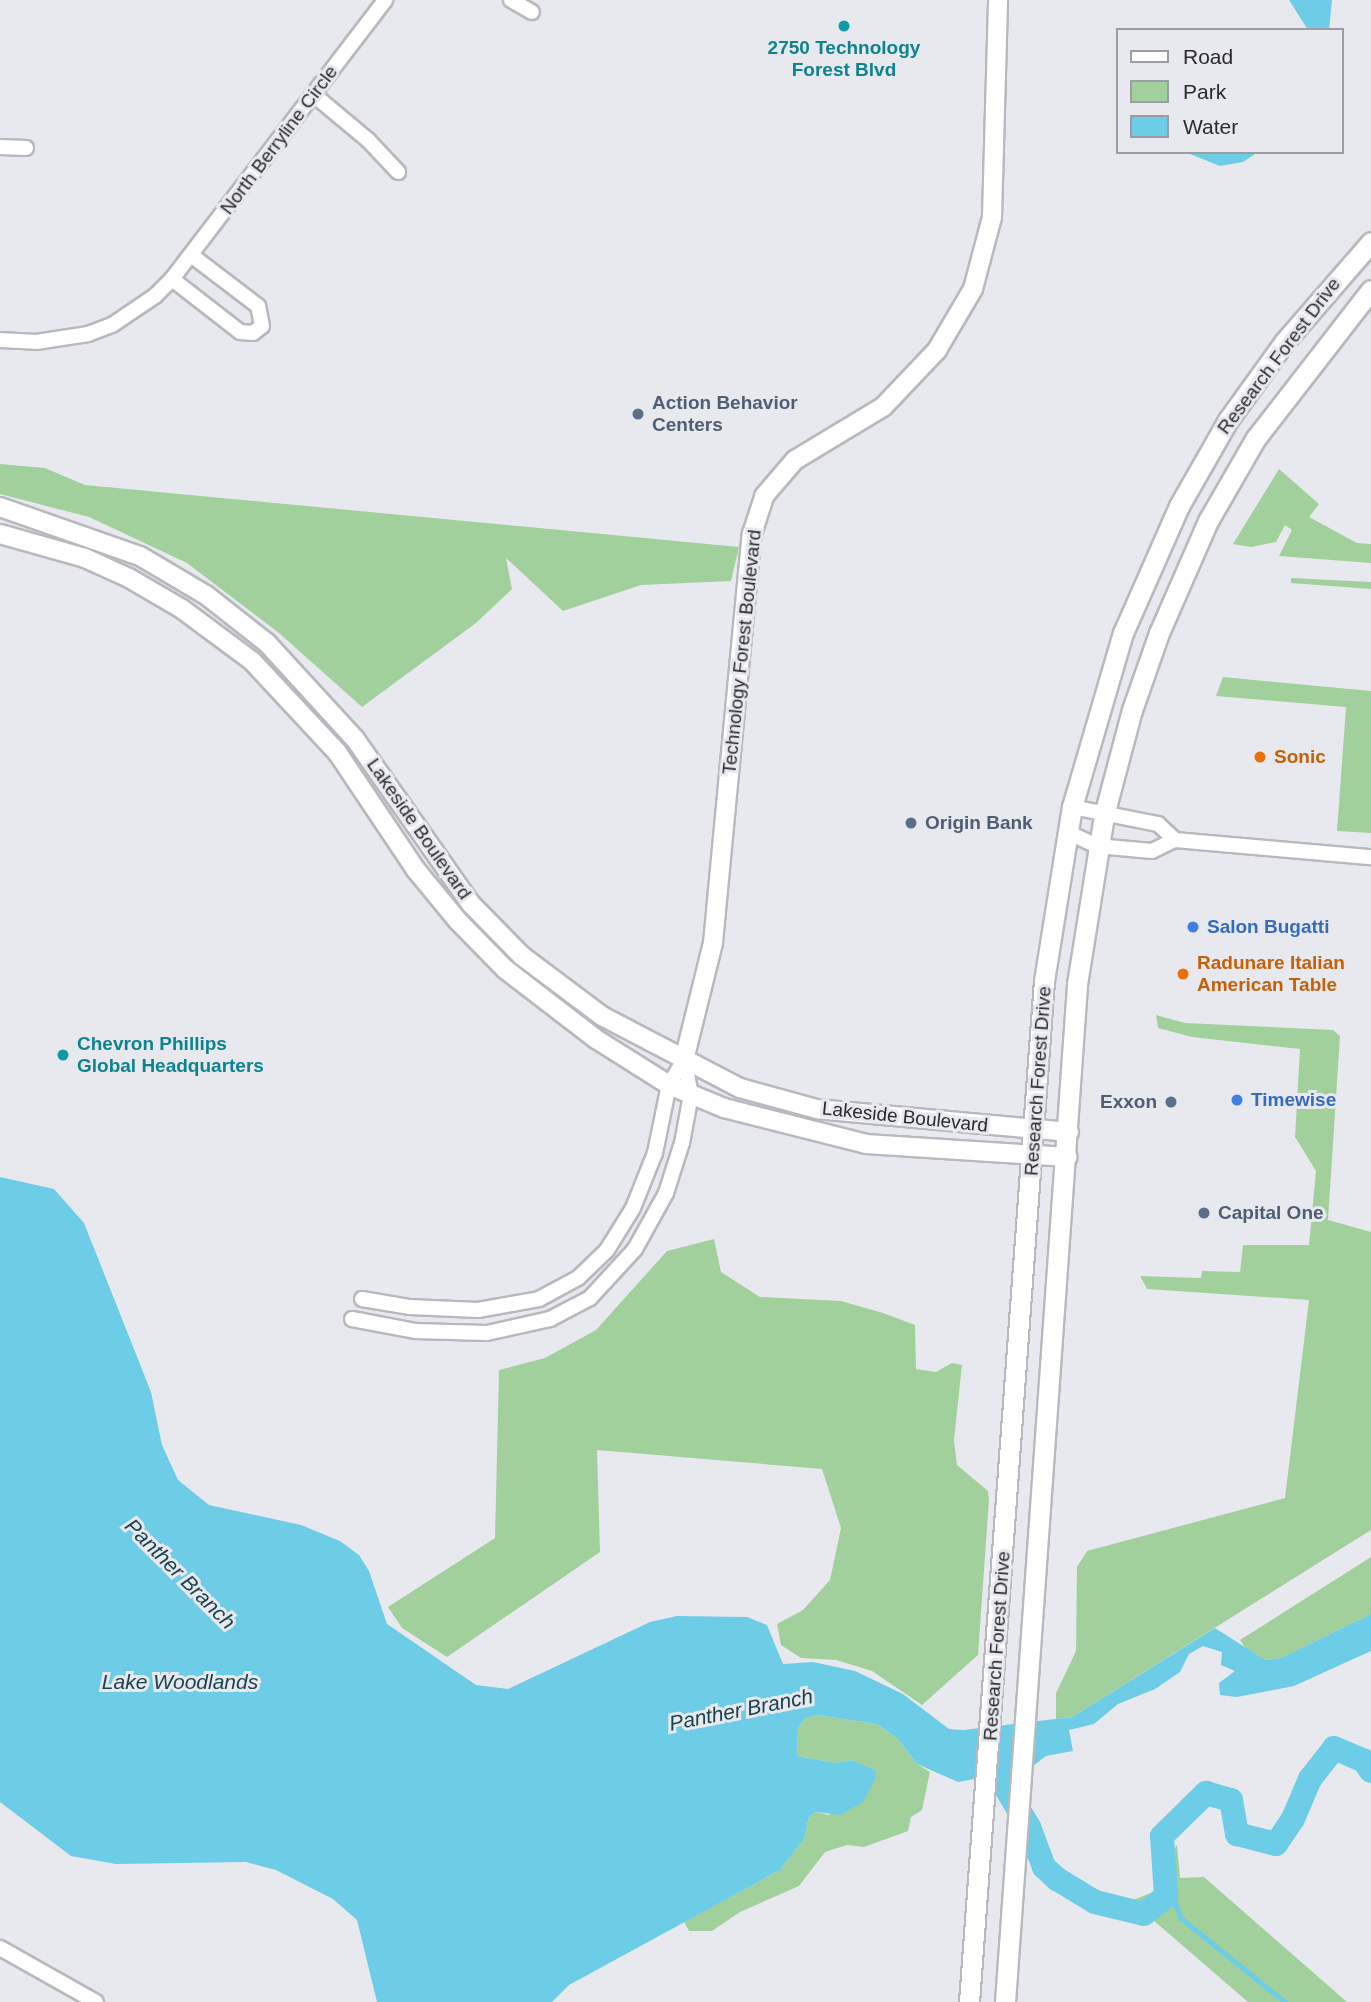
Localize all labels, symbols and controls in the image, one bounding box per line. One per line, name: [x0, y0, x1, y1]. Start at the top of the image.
marker: 2750 Technology Forest Blvd: [836, 18, 852, 34]
legend: [1116, 28, 1343, 154]
place label: 2750 Technology Forest Blvd: [768, 37, 920, 81]
text: Road: [1183, 45, 1233, 68]
street label: North Berryline Circle: [216, 61, 342, 219]
text: Park: [1183, 80, 1226, 103]
text: Water: [1183, 115, 1238, 138]
street label: Research Forest Drive: [1213, 273, 1345, 439]
place label: Action Behavior Centers: [652, 392, 798, 436]
marker: Action Behavior Centers: [630, 406, 646, 422]
street label: Technology Forest Boulevard: [718, 528, 766, 776]
place label: Sonic: [1274, 746, 1326, 768]
marker: Sonic: [1252, 749, 1268, 765]
street label: Lakeside Boulevard: [362, 754, 476, 904]
place label: Origin Bank: [925, 812, 1033, 834]
marker: Origin Bank: [903, 815, 919, 831]
place label: Salon Bugatti: [1207, 916, 1329, 938]
marker: Salon Bugatti: [1185, 919, 1201, 935]
place label: Radunare Italian American Table: [1197, 952, 1345, 996]
marker: Radunare Italian American Table: [1175, 966, 1191, 982]
street label: Research Forest Drive: [1020, 985, 1056, 1177]
place label: Chevron Phillips Global Headquarters: [77, 1033, 264, 1077]
marker: Chevron Phillips Global Headquarters: [55, 1047, 71, 1063]
place label: Timewise: [1251, 1089, 1336, 1111]
place label: Exxon: [1100, 1091, 1157, 1113]
marker: Timewise: [1229, 1092, 1245, 1108]
marker: Exxon: [1163, 1094, 1179, 1110]
street label: Lakeside Boulevard: [821, 1097, 989, 1137]
place label: Capital One: [1218, 1202, 1324, 1224]
marker: Capital One: [1196, 1205, 1212, 1221]
water label: Panther Branch: [119, 1513, 241, 1635]
street label: Research Forest Drive: [979, 1550, 1015, 1742]
water label: Lake Woodlands: [102, 1669, 258, 1695]
water label: Panther Branch: [667, 1684, 815, 1736]

